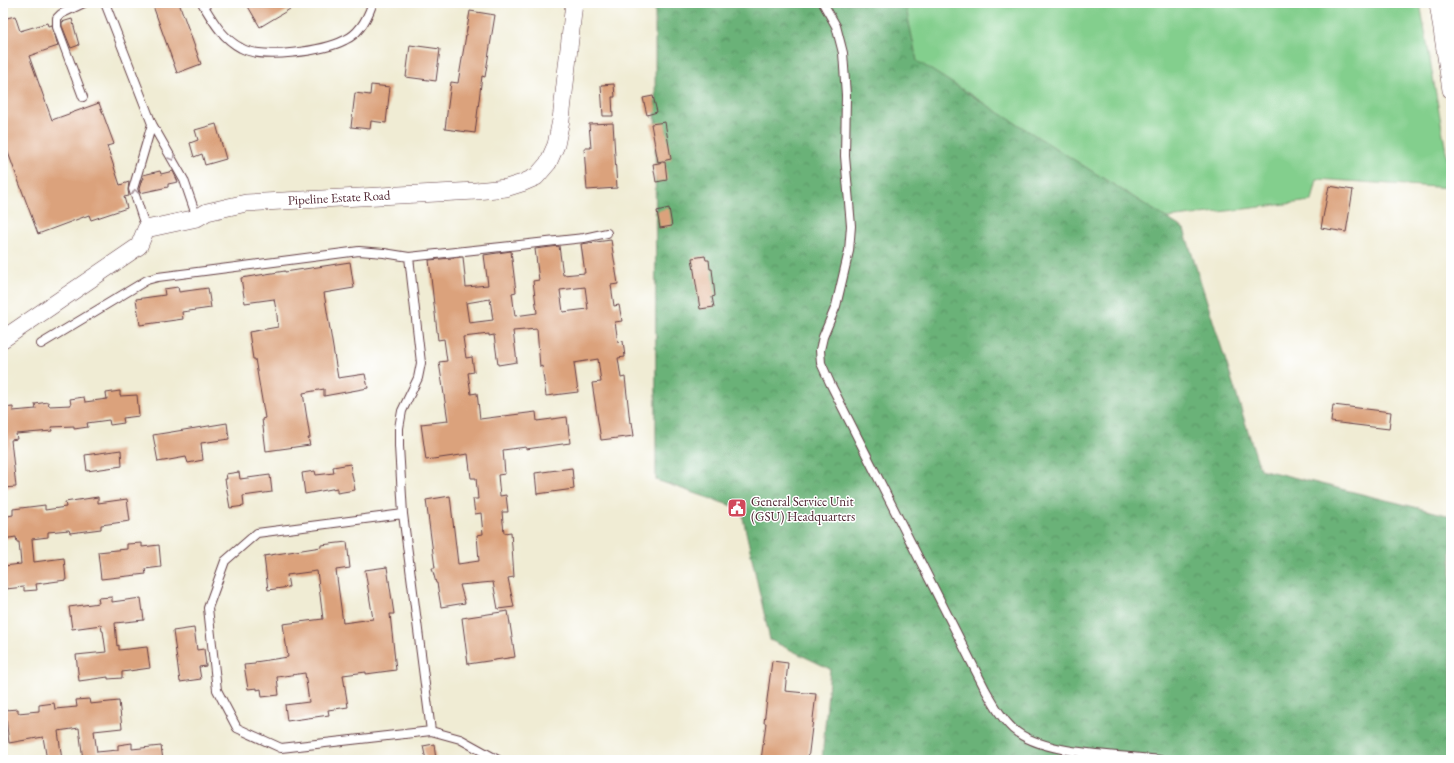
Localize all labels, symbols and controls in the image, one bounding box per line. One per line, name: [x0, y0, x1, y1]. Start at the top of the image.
one-way arrow: [167, 154, 174, 161]
street label: Pipeline Estate Road: [287, 186, 391, 209]
one-way arrow: [131, 188, 140, 195]
place label: General Service Unit (GSU) Headquarters: [751, 493, 855, 525]
public building icon: General Service Unit (GSU) Headquarters: [726, 497, 748, 519]

